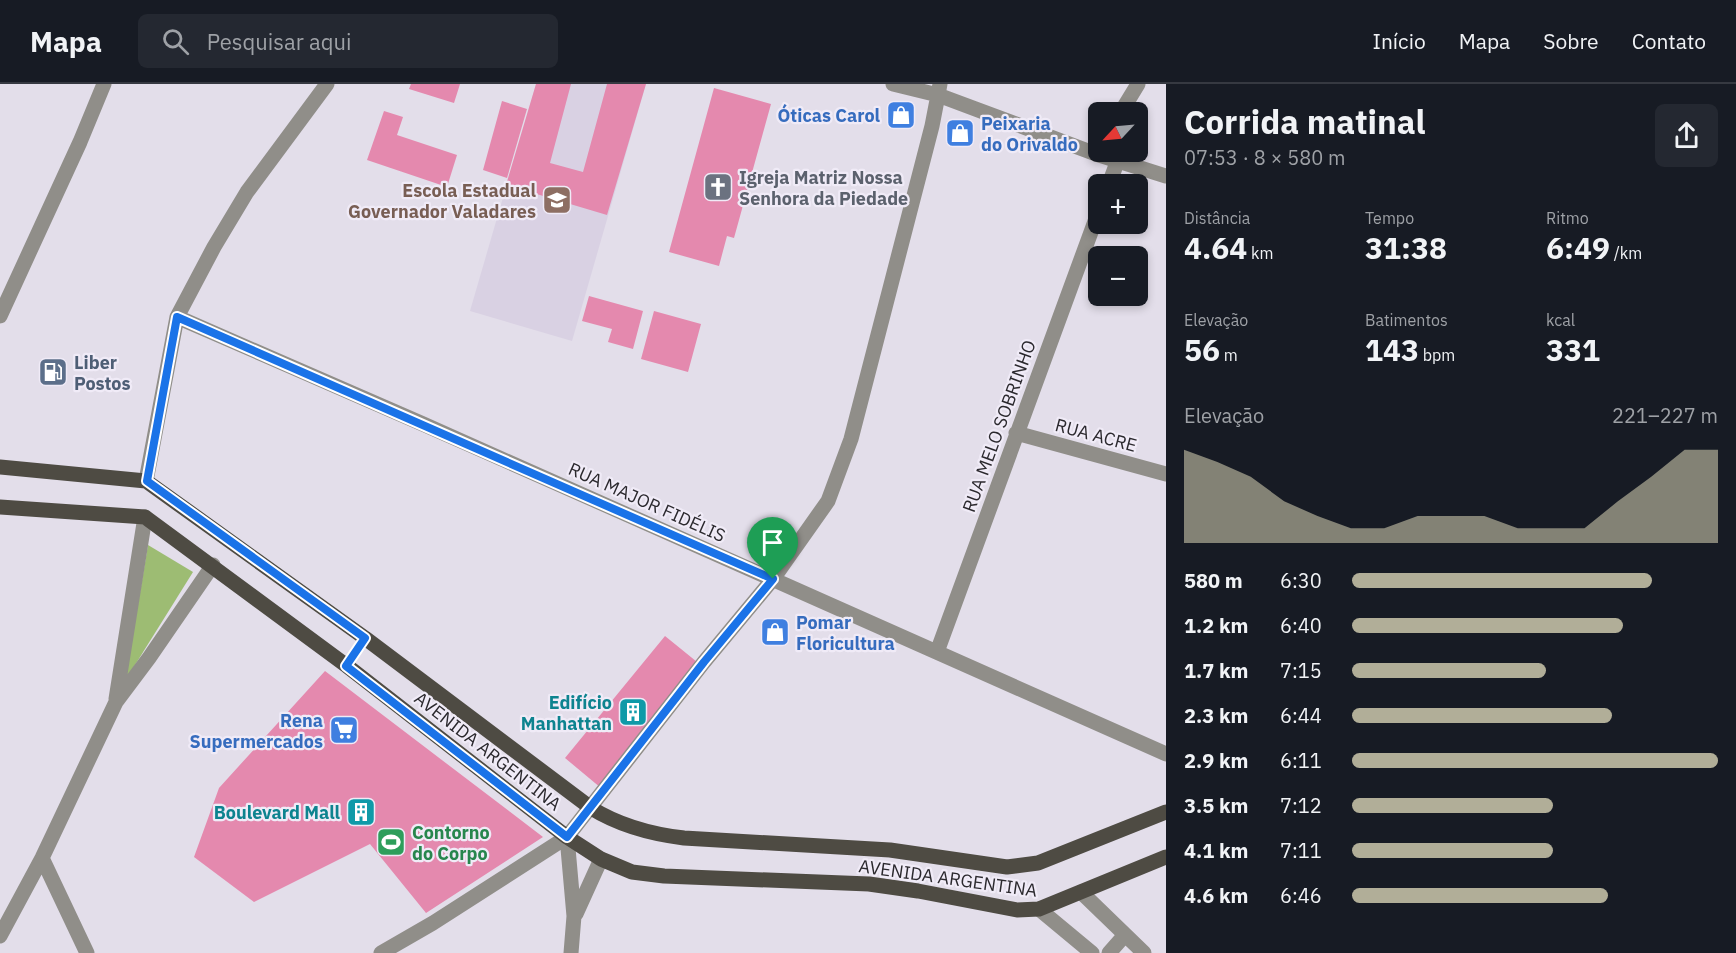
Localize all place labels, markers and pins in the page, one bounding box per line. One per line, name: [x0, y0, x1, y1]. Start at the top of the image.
shop icon: Óticas Carol: [885, 99, 917, 131]
place label: Óticas Carol: [777, 104, 881, 127]
place label: Peixaria do Orivaldo: [981, 112, 1078, 156]
shop icon: Peixaria do Orivaldo: [944, 117, 976, 149]
place label: Igreja Matriz Nossa Senhora da Piedade: [739, 166, 908, 210]
church icon: Igreja Matriz Nossa Senhora da Piedade: [702, 171, 734, 203]
place label: Escola Estadual Governador Valadares: [348, 179, 537, 223]
school or university icon: Escola Estadual Governador Valadares: [541, 184, 573, 216]
place label: Liber Postos: [74, 351, 131, 395]
fuel station icon: Liber Postos: [37, 356, 69, 388]
pin: [747, 517, 798, 579]
place label: Pomar Floricultura: [796, 611, 895, 655]
shop icon: Pomar Floricultura: [759, 616, 791, 648]
place label: Edifício Manhattan: [521, 691, 612, 735]
building icon: Edifício Manhattan: [617, 696, 649, 728]
place label: Rena Supermercados: [190, 709, 323, 753]
supermarket icon: Rena Supermercados: [328, 714, 360, 746]
building icon: Boulevard Mall: [345, 796, 377, 828]
place label: Boulevard Mall: [214, 801, 341, 824]
place label: Contorno do Corpo: [412, 821, 490, 865]
sports icon: Contorno do Corpo: [375, 826, 407, 858]

